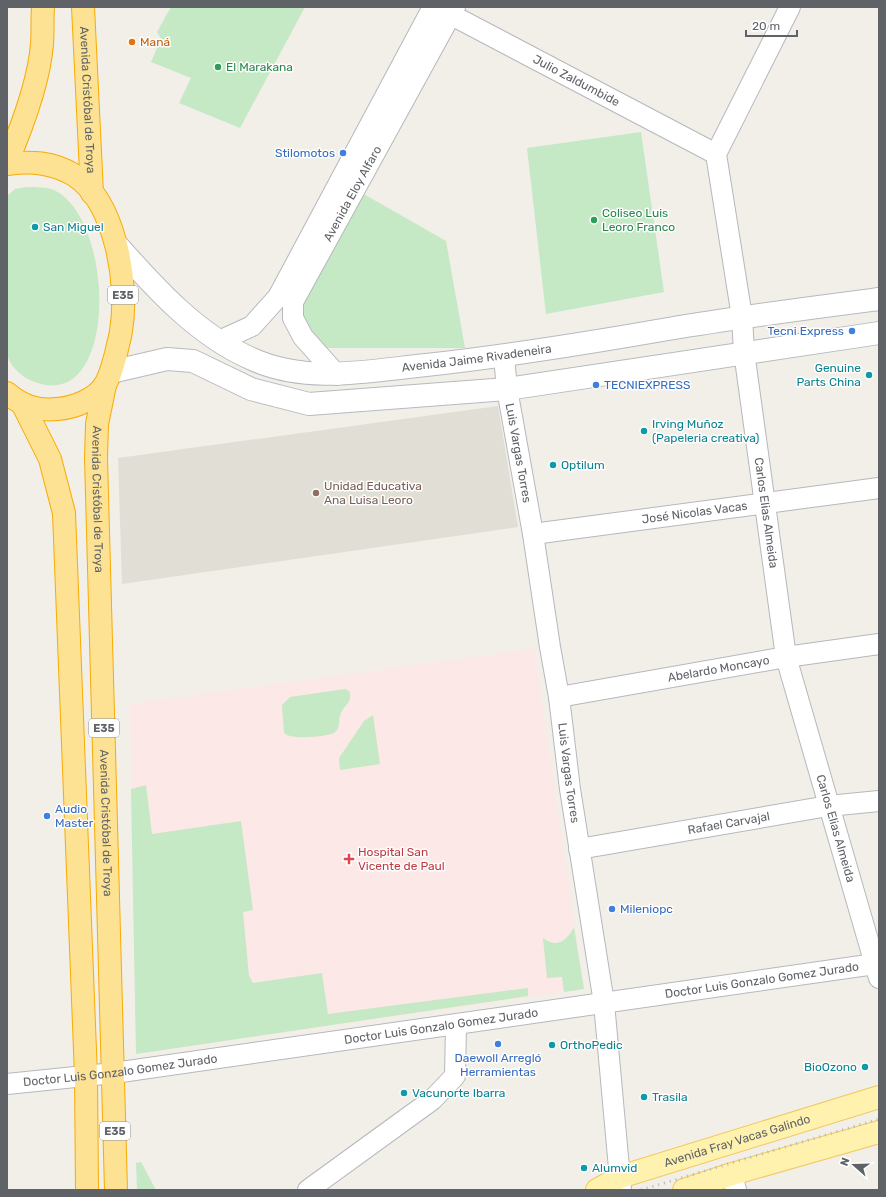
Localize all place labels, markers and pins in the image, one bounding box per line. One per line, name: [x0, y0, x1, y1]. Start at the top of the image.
place label: Maná: [140, 35, 170, 49]
marker: Maná: [127, 37, 137, 47]
place label: El Marakana: [226, 60, 293, 74]
marker: El Marakana: [213, 62, 223, 72]
place label: Stilomotos: [275, 146, 335, 160]
marker: Stilomotos: [338, 148, 348, 158]
place label: Coliseo Luis Leoro Franco: [602, 206, 675, 234]
marker: Coliseo Luis Leoro Franco: [589, 215, 599, 225]
place label: San Miguel: [43, 220, 104, 234]
marker: San Miguel: [30, 222, 40, 232]
place label: Tecni Express: [767, 324, 844, 338]
marker: Tecni Express: [847, 326, 857, 336]
place label: Genuine Parts China: [796, 361, 861, 389]
marker: Genuine Parts China: [864, 370, 874, 380]
place label: TECNIEXPRESS: [604, 378, 690, 392]
marker: TECNIEXPRESS: [591, 380, 601, 390]
place label: Irving Muñoz (Papeleria creativa): [652, 417, 759, 445]
marker: Irving Muñoz (Papeleria creativa): [639, 426, 649, 436]
place label: Optilum: [561, 458, 605, 472]
marker: Optilum: [548, 460, 558, 470]
place label: Unidad Educativa Ana Luisa Leoro: [324, 479, 422, 507]
marker: Unidad Educativa Ana Luisa Leoro: [311, 488, 321, 498]
place label: Audio Master: [55, 802, 94, 830]
marker: Audio Master: [42, 811, 52, 821]
place label: Hospital San Vicente de Paul: [358, 845, 445, 873]
marker: Hospital San Vicente de Paul: [343, 853, 355, 865]
place label: Mileniopc: [620, 902, 673, 916]
marker: Mileniopc: [607, 904, 617, 914]
place label: OrthoPedic: [560, 1038, 623, 1052]
marker: Daewoll Arregló Herramientas: [493, 1039, 503, 1049]
marker: OrthoPedic: [547, 1040, 557, 1050]
place label: Daewoll Arregló Herramientas: [455, 1051, 542, 1079]
place label: BioOzono: [804, 1060, 857, 1074]
marker: BioOzono: [860, 1062, 870, 1072]
place label: Vacunorte Ibarra: [412, 1086, 505, 1100]
marker: Vacunorte Ibarra: [399, 1088, 409, 1098]
place label: Trasila: [652, 1090, 688, 1104]
marker: Trasila: [639, 1092, 649, 1102]
place label: Alumvid: [592, 1161, 637, 1175]
marker: Alumvid: [579, 1163, 589, 1173]

